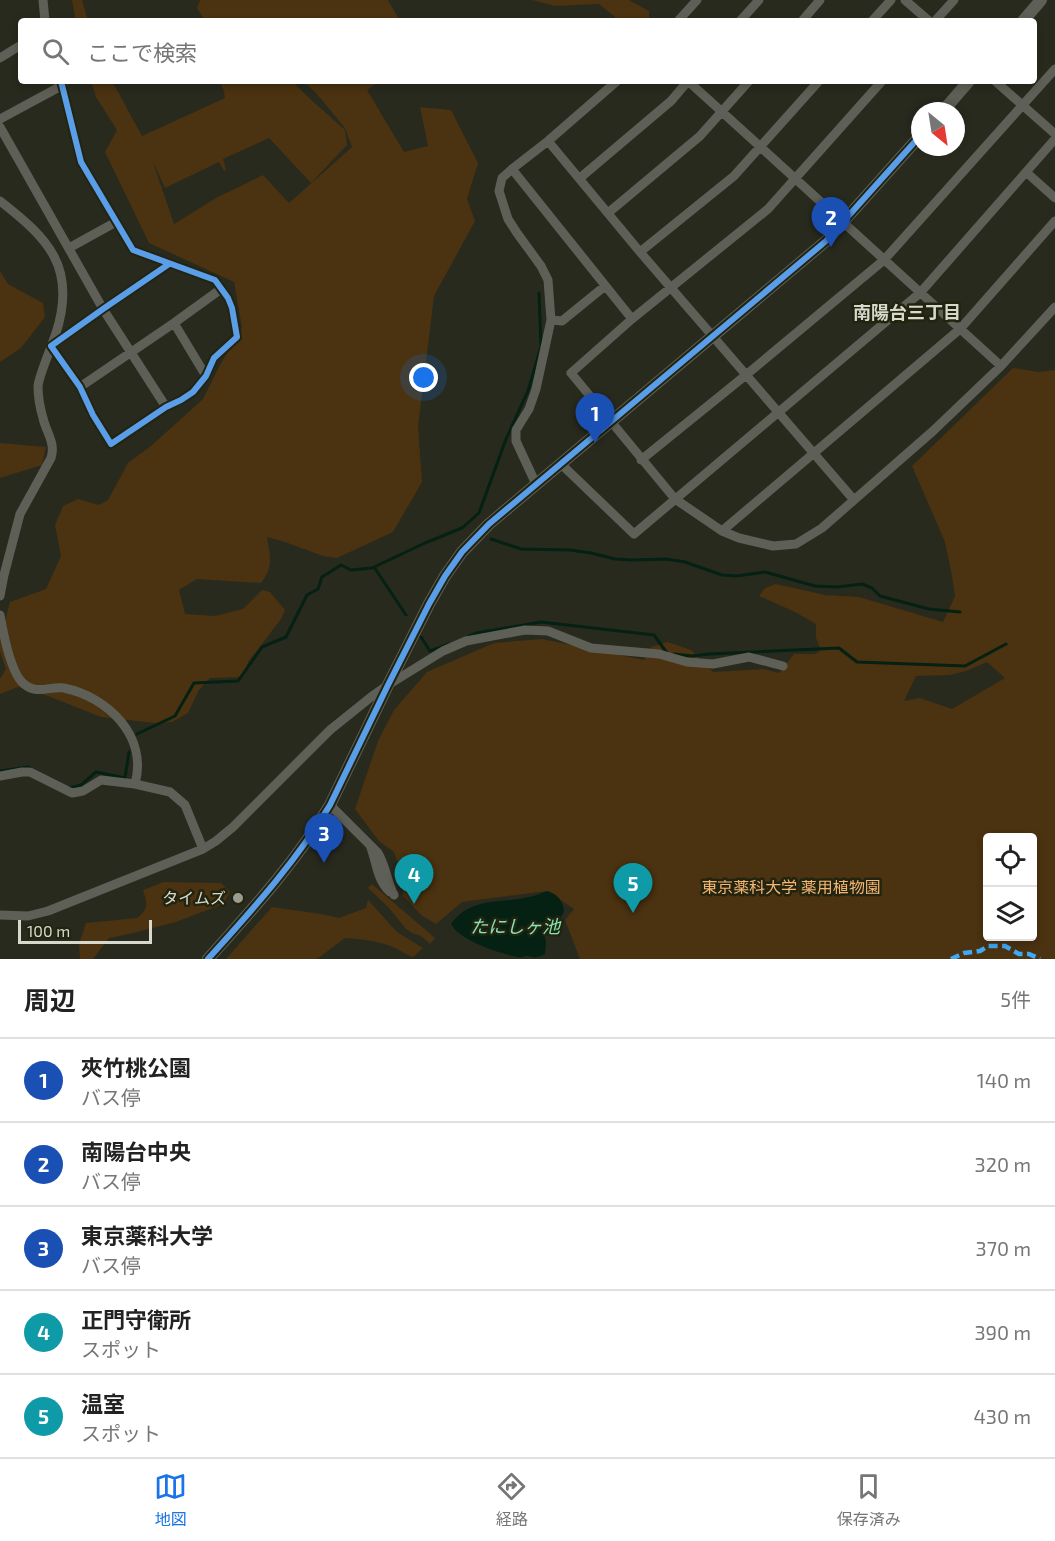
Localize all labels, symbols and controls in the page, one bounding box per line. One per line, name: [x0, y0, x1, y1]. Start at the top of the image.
search box: [18, 18, 1037, 84]
icon: search: [39, 35, 72, 68]
text: ここで検索: [87, 39, 197, 65]
north arrow: [911, 102, 965, 156]
pin: 2: [812, 198, 850, 247]
district label: 南陽台三丁目: [853, 301, 961, 323]
your location: [409, 363, 438, 392]
pin: 1: [576, 394, 614, 443]
pin: 3: [304, 814, 344, 863]
map controls: [983, 833, 1037, 941]
button: locate: [983, 833, 1037, 887]
pin: 4: [394, 854, 434, 904]
pin: 5: [614, 864, 652, 913]
park label: 東京薬科大学 薬用植物園: [701, 877, 881, 896]
button: layers: [983, 887, 1037, 941]
place label: タイムズ: [162, 888, 226, 907]
marker: タイムズ: [231, 891, 245, 905]
water label: たにしヶ池: [470, 915, 562, 937]
scale bar: [18, 917, 152, 944]
text: 100 m: [27, 921, 70, 940]
text: 周辺: [24, 984, 76, 1015]
text: 5件: [1000, 987, 1031, 1011]
text: 夾竹桃公園: [81, 1054, 191, 1080]
text: 1: [39, 1068, 48, 1092]
text: 140 m: [977, 1068, 1031, 1092]
text: バス停: [81, 1085, 141, 1109]
text: 南陽台中央: [81, 1138, 191, 1164]
text: 2: [38, 1152, 49, 1176]
text: 320 m: [975, 1152, 1031, 1176]
text: バス停: [81, 1169, 141, 1193]
text: 東京薬科大学: [81, 1222, 213, 1248]
text: 3: [38, 1236, 49, 1260]
text: 370 m: [976, 1236, 1031, 1260]
text: バス停: [81, 1253, 141, 1277]
text: 正門守衛所: [81, 1306, 191, 1332]
text: 4: [37, 1320, 50, 1344]
text: 390 m: [974, 1320, 1031, 1344]
text: スポット: [81, 1337, 161, 1361]
text: 温室: [81, 1390, 125, 1416]
text: 5: [38, 1404, 49, 1428]
text: 430 m: [974, 1404, 1031, 1428]
text: スポット: [81, 1421, 161, 1445]
tab: 地図: [154, 1470, 187, 1530]
tab: 経路: [495, 1470, 528, 1530]
tab: 保存済み: [837, 1470, 901, 1530]

